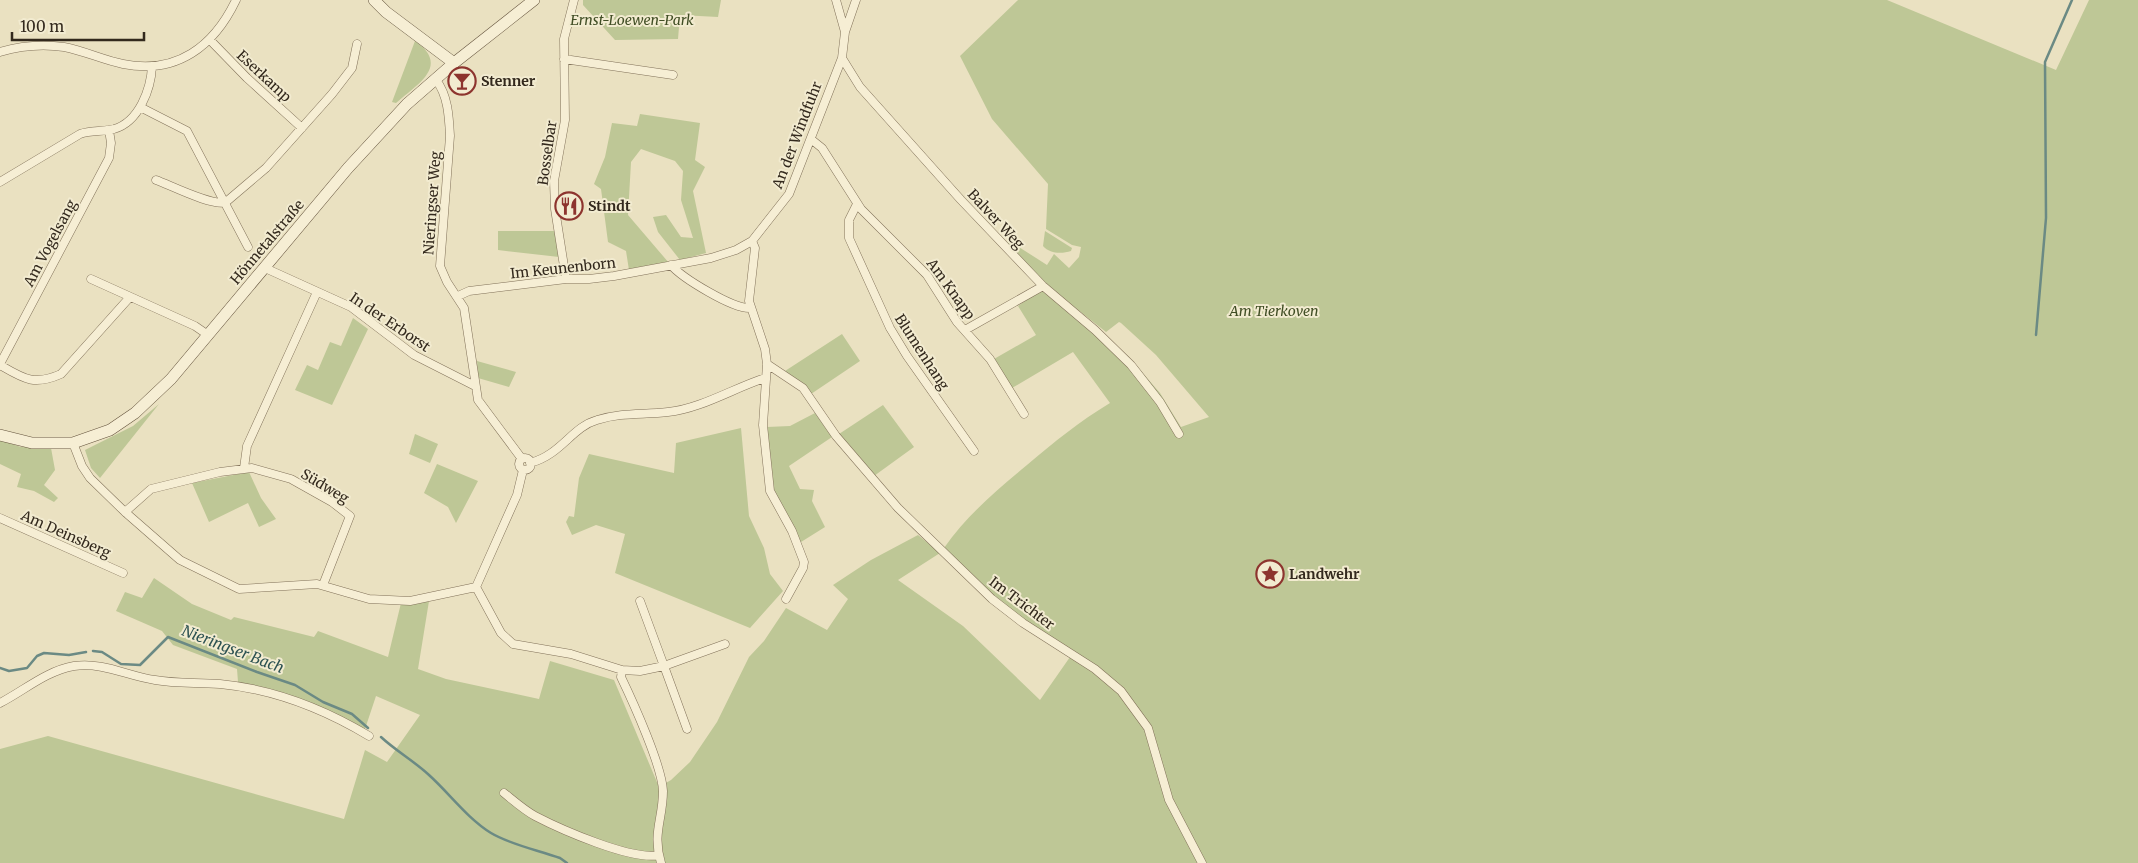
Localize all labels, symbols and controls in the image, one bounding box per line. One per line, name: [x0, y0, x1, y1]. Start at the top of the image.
scale bar: [12, 10, 145, 42]
park label: Ernst-Loewen-Park: [570, 11, 694, 29]
text: 100 m: [20, 17, 64, 36]
street label: Eserkamp: [233, 46, 295, 106]
bar icon: Stenner: [447, 66, 477, 96]
place label: Stenner: [481, 72, 536, 90]
street label: An der Windfuhr: [768, 79, 826, 192]
street label: Bosselbar: [534, 119, 560, 187]
street label: Nieringser Weg: [419, 150, 445, 255]
street label: Balver Weg: [964, 185, 1029, 253]
restaurant icon: Stindt: [554, 191, 584, 221]
street label: Am Vogelsang: [19, 196, 81, 290]
street label: Hönnetalstraße: [226, 196, 308, 288]
place label: Stindt: [588, 197, 631, 215]
street label: Im Keunenborn: [509, 253, 617, 283]
street label: Am Knapp: [922, 254, 979, 323]
street label: In der Erborst: [346, 288, 434, 356]
park label: Am Tierkoven: [1229, 302, 1318, 320]
street label: Blumenhang: [891, 311, 954, 394]
street label: Südweg: [298, 465, 353, 508]
street label: Am Deinsberg: [17, 506, 114, 562]
place icon: Landwehr: [1255, 559, 1285, 589]
place label: Landwehr: [1289, 565, 1360, 583]
street label: Im Trichter: [986, 573, 1058, 633]
water label: Nieringser Bach: [179, 621, 287, 677]

